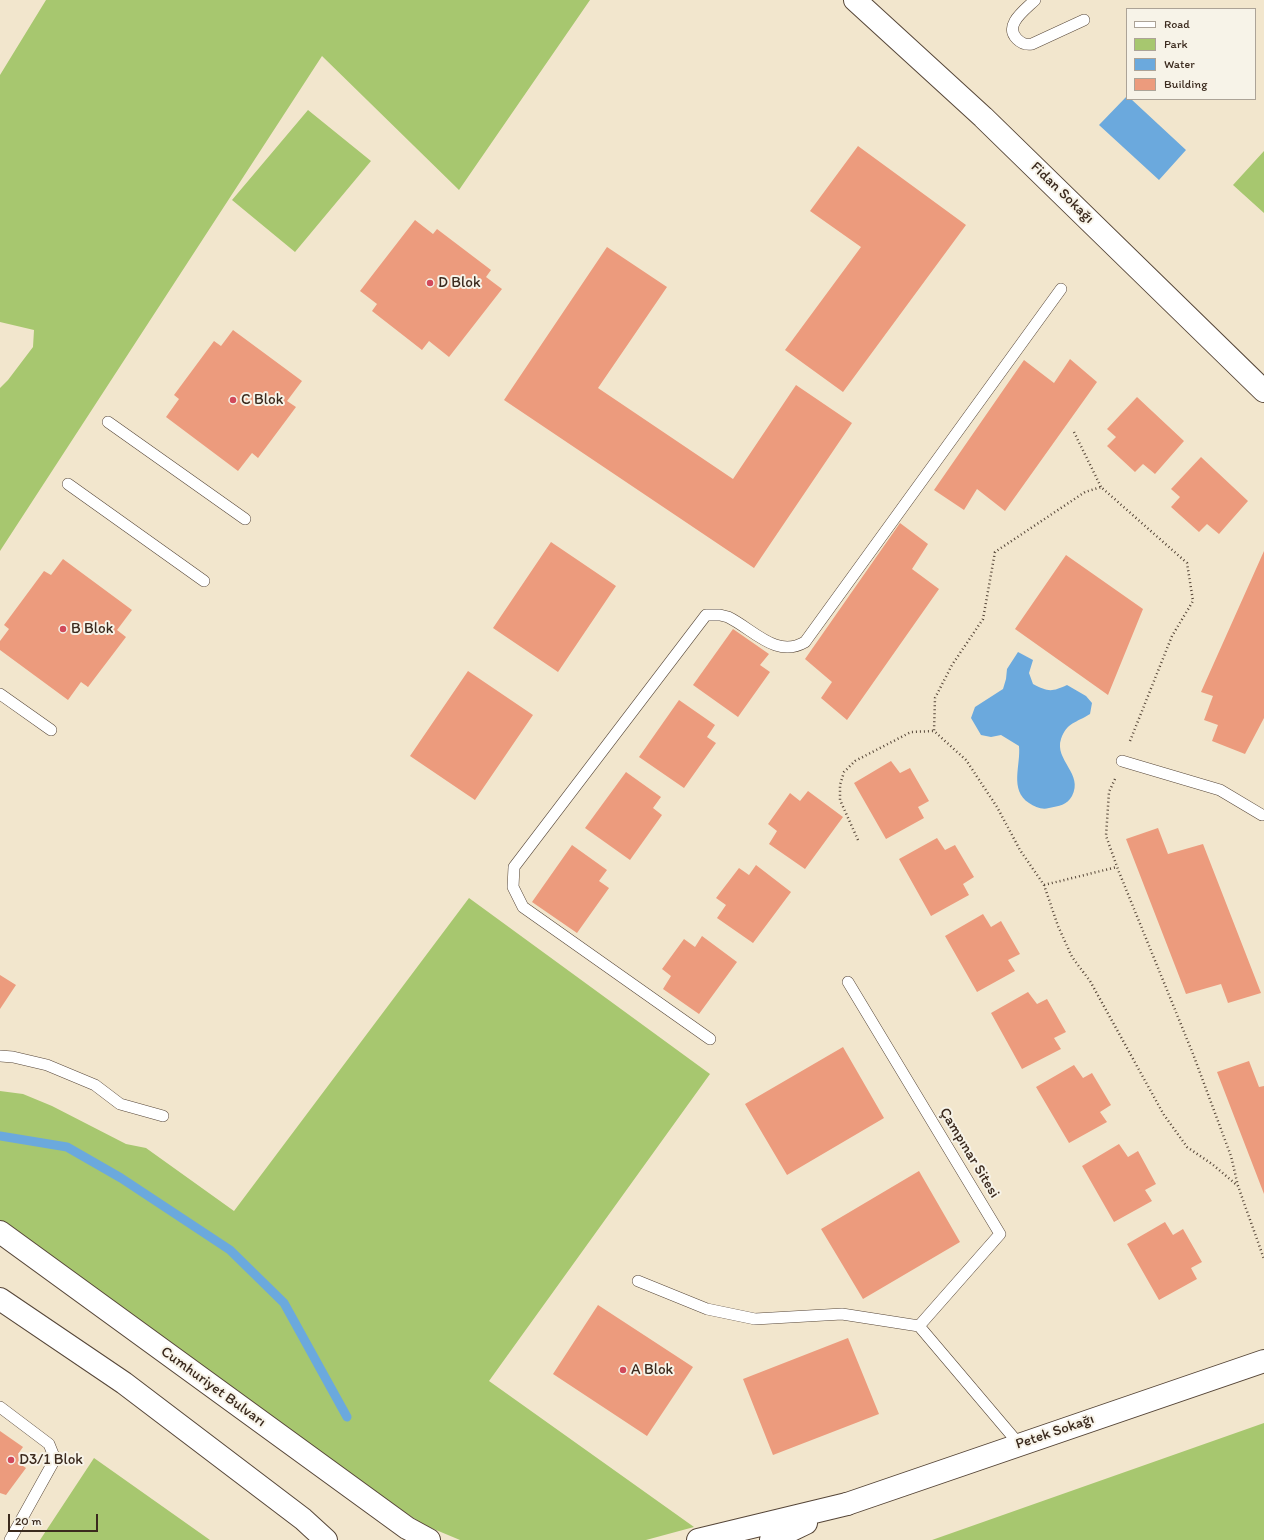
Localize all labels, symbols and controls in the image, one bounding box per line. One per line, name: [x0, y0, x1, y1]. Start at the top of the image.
legend: [1126, 8, 1256, 100]
text: Road: [1164, 17, 1190, 31]
text: Park: [1164, 37, 1188, 51]
text: Water: [1164, 57, 1195, 71]
text: Building: [1164, 77, 1207, 91]
street label: Fidan Sokağı: [1026, 158, 1098, 228]
place label: D Blok: [438, 274, 481, 292]
marker: D Blok: [425, 278, 435, 288]
place label: C Blok: [241, 391, 283, 409]
marker: C Blok: [228, 395, 238, 405]
place label: B Blok: [71, 620, 113, 638]
marker: B Blok: [58, 624, 68, 634]
street label: Çampınar Sitesi: [935, 1105, 1003, 1201]
street label: Cumhuriyet Bulvarı: [157, 1343, 269, 1431]
place label: A Blok: [631, 1361, 673, 1379]
marker: A Blok: [618, 1365, 628, 1375]
street label: Petek Sokağı: [1013, 1410, 1097, 1454]
place label: D3/1 Blok: [19, 1451, 83, 1469]
marker: D3/1 Blok: [6, 1455, 16, 1465]
scale bar: [10, 1506, 100, 1532]
text: 20 m: [15, 1514, 42, 1528]

